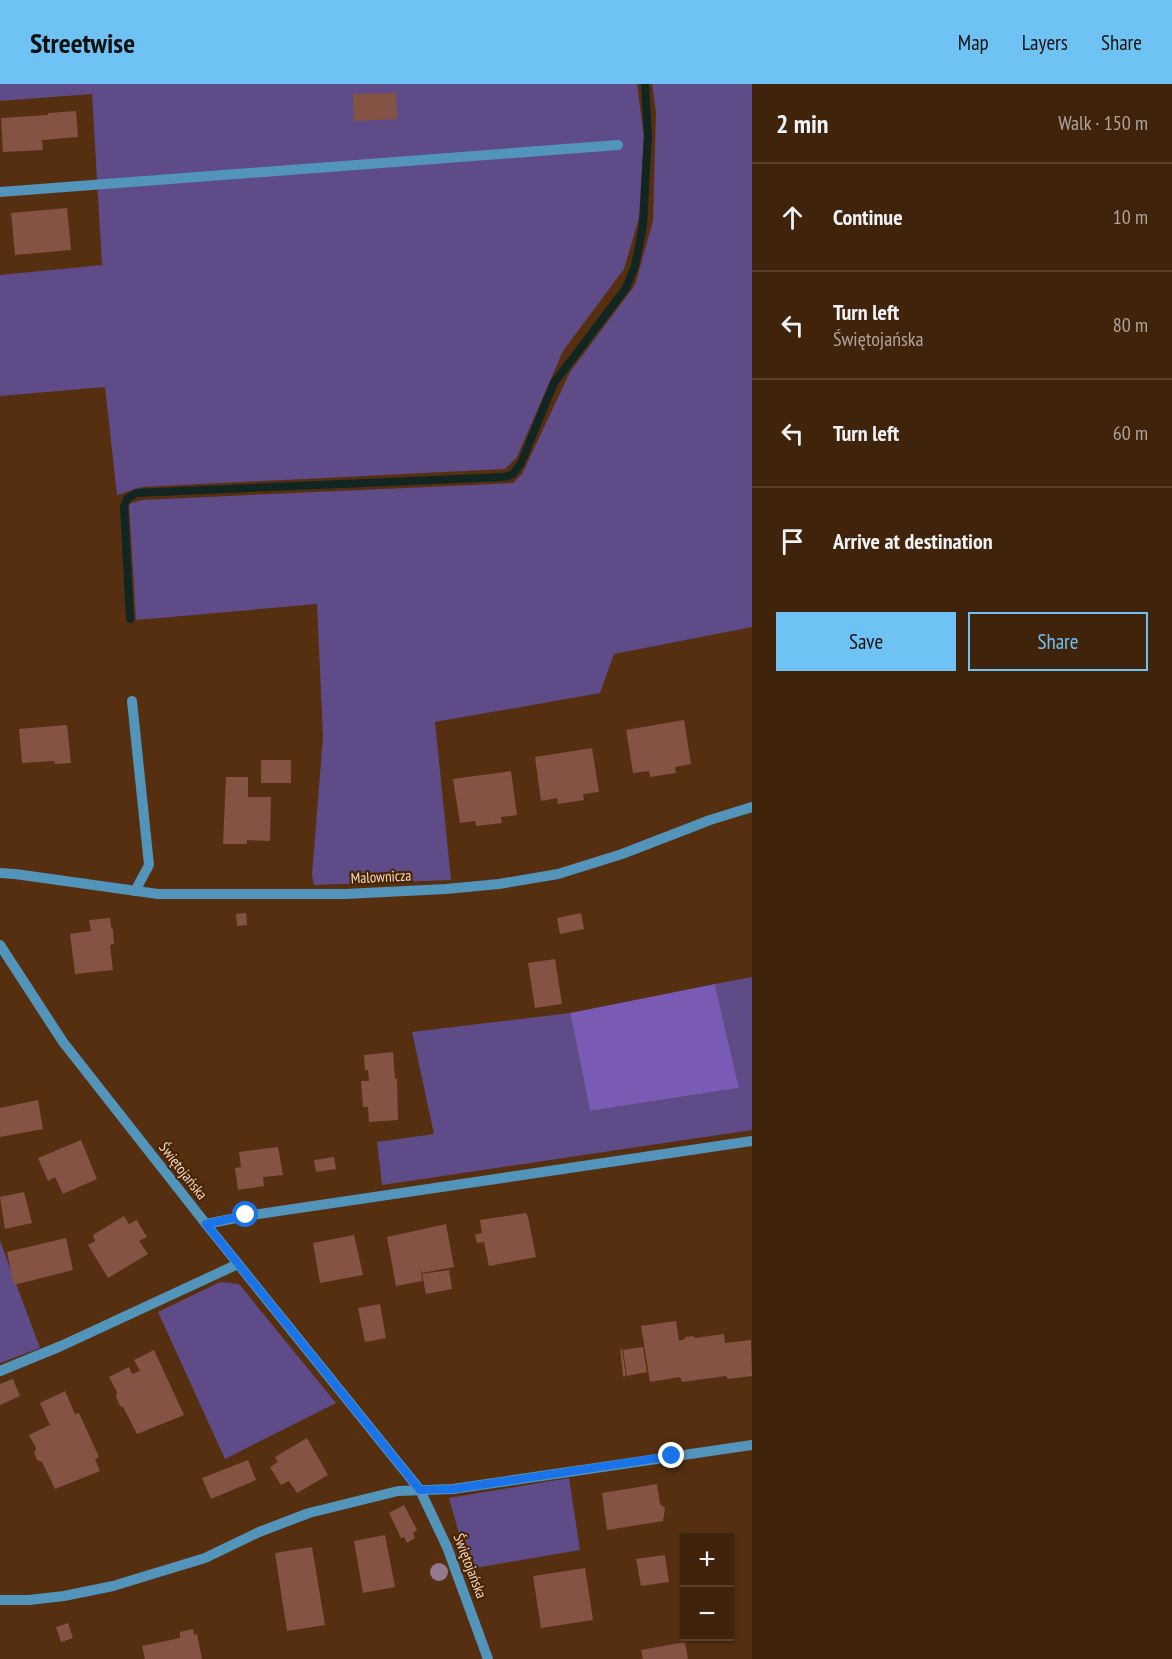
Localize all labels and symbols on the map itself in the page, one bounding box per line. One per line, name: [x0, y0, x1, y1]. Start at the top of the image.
street label: Malownicza: [350, 865, 412, 888]
street label: Świętojańska: [155, 1138, 212, 1203]
route start: [232, 1201, 258, 1227]
route end: [658, 1442, 684, 1468]
street label: Świętojańska: [449, 1531, 491, 1601]

